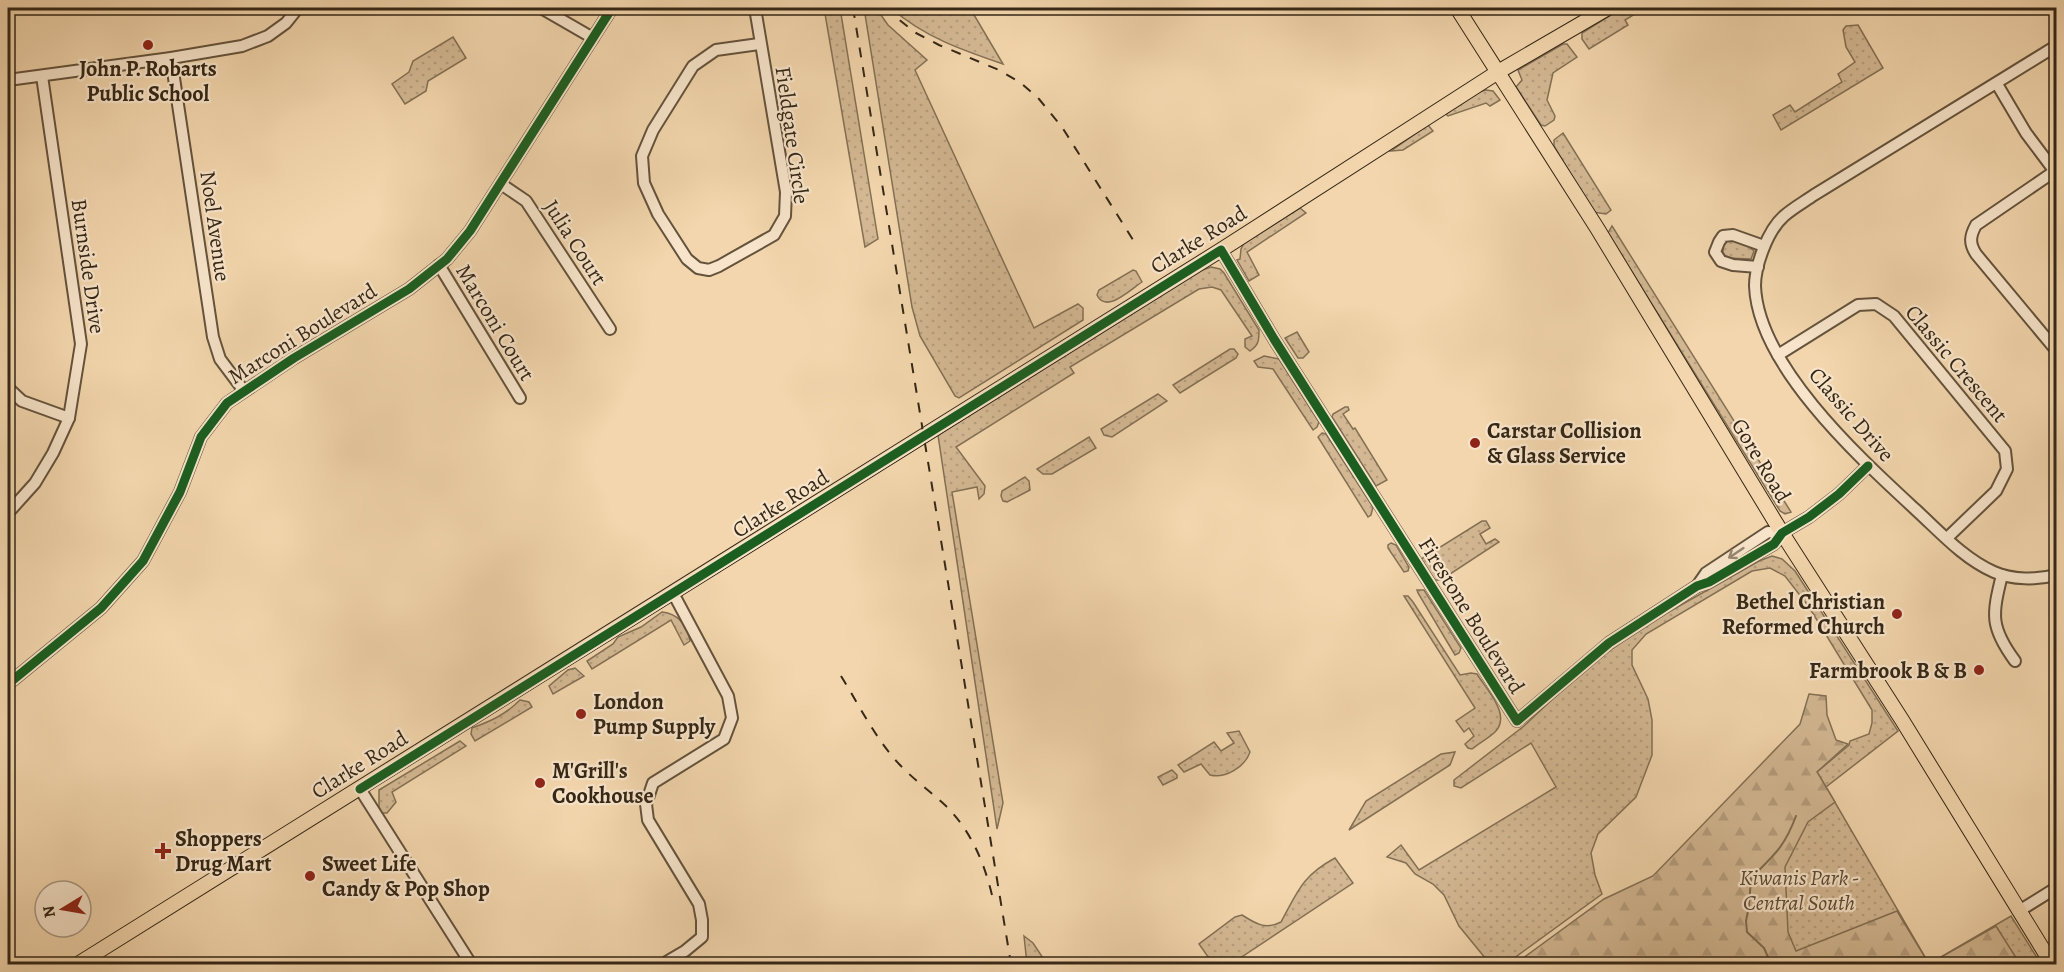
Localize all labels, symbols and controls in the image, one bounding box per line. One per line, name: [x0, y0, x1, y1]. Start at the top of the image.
marker: John P. Robarts Public School: [141, 38, 155, 52]
place label: John P. Robarts Public School: [79, 54, 217, 109]
street label: Fieldgate Circle: [767, 64, 817, 206]
street label: Noel Avenue: [192, 169, 238, 283]
street label: Julia Court: [536, 194, 614, 291]
street label: Burnside Drive: [64, 197, 112, 336]
street label: Clarke Road: [1145, 198, 1253, 281]
street label: Marconi Court: [448, 259, 542, 387]
street label: Marconi Boulevard: [222, 276, 383, 392]
street label: Classic Crescent: [1898, 298, 2014, 429]
street label: Classic Drive: [1802, 361, 1901, 468]
street label: Gore Road: [1724, 413, 1798, 508]
place label: Carstar Collision & Glass Service: [1487, 416, 1642, 471]
marker: Carstar Collision & Glass Service: [1468, 436, 1482, 450]
street label: Clarke Road: [727, 462, 835, 545]
street label: Firestone Boulevard: [1411, 532, 1531, 700]
one-way arrow: [1728, 547, 1745, 559]
place label: Bethel Christian Reformed Church: [1722, 587, 1885, 642]
marker: Bethel Christian Reformed Church: [1890, 607, 1904, 621]
place label: Farmbrook B & B: [1809, 656, 1967, 686]
marker: Farmbrook B & B: [1972, 663, 1986, 677]
place label: London Pump Supply: [593, 687, 716, 742]
marker: London Pump Supply: [574, 707, 588, 721]
street label: Clarke Road: [306, 723, 414, 806]
place label: M'Grill's Cookhouse: [552, 756, 654, 811]
marker: M'Grill's Cookhouse: [533, 776, 547, 790]
place label: Shoppers Drug Mart: [175, 824, 272, 879]
marker: Shoppers Drug Mart: [156, 844, 170, 858]
place label: Sweet Life Candy & Pop Shop: [322, 849, 490, 904]
park label: Kiwanis Park - Central South: [1739, 863, 1859, 918]
marker: Sweet Life Candy & Pop Shop: [303, 869, 317, 883]
north arrow: [33, 879, 93, 939]
text: N: [37, 904, 61, 919]

